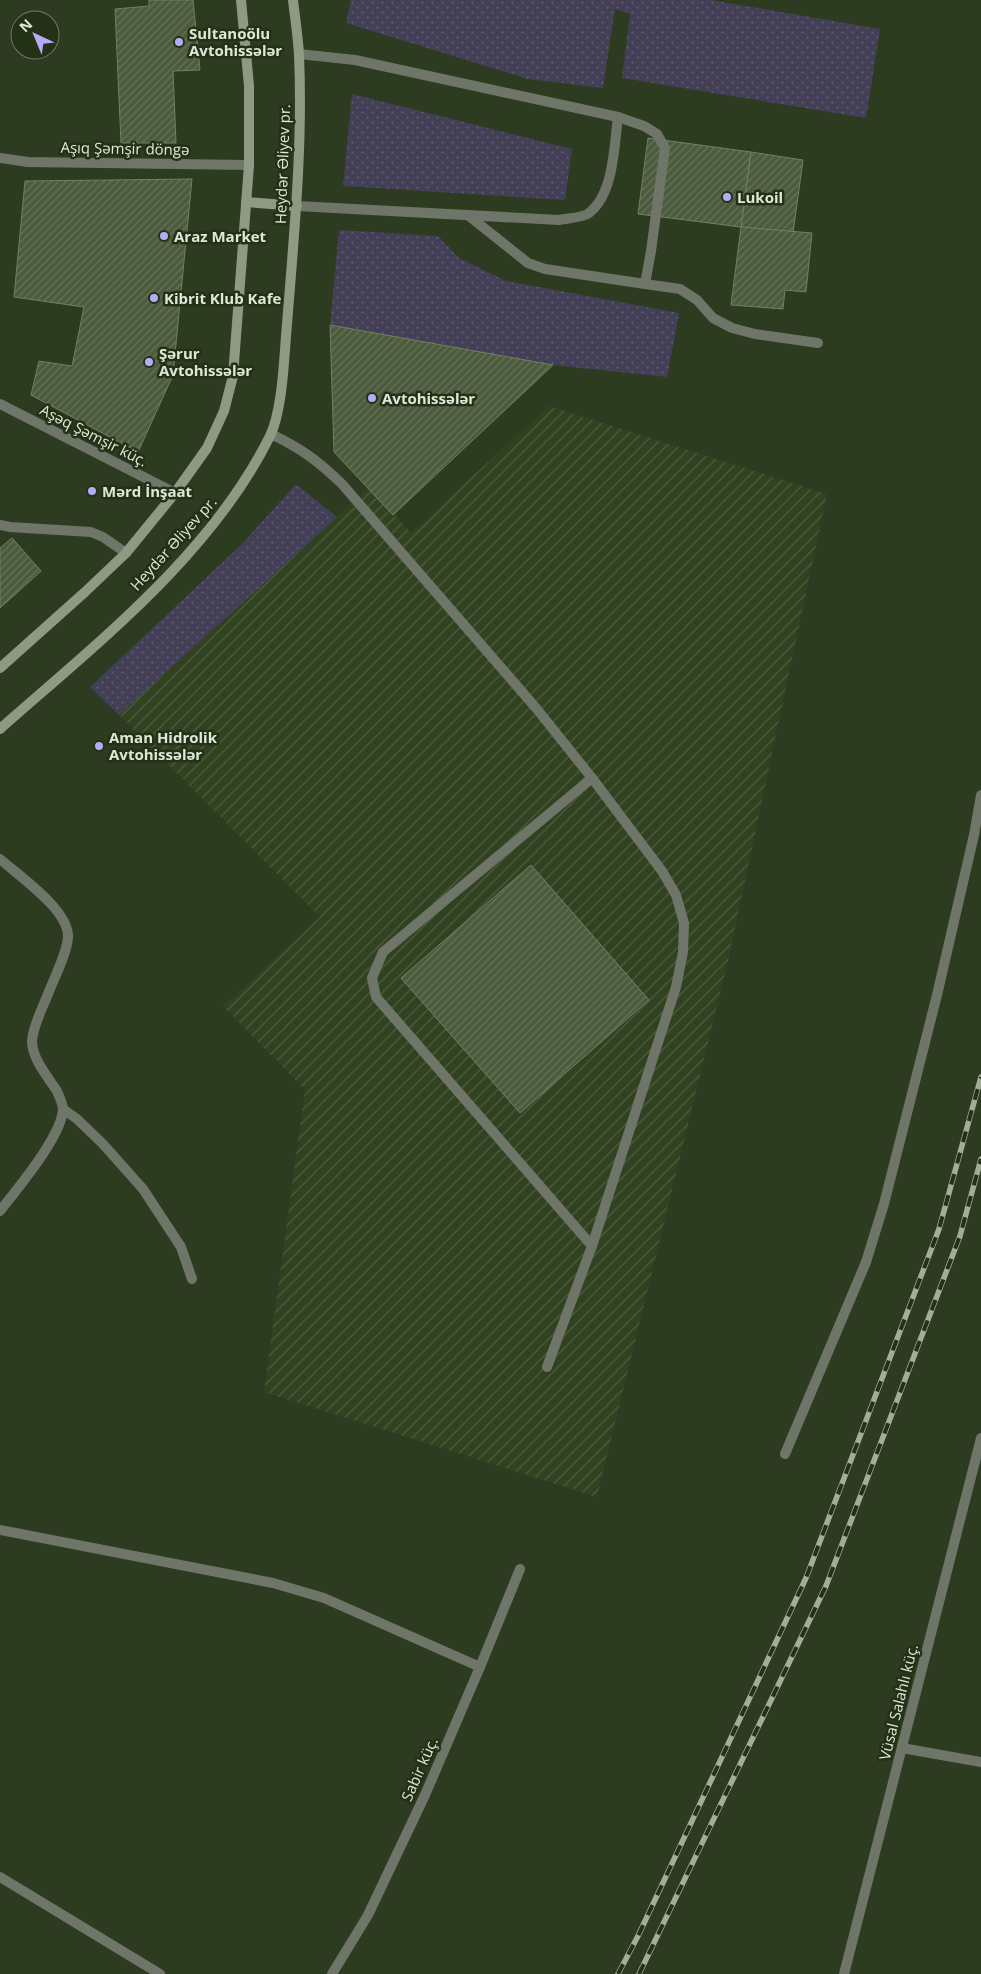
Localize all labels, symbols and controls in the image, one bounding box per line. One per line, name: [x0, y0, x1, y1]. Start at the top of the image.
north arrow: [10, 10, 60, 60]
text: N: [15, 14, 36, 36]
place label: Sultanoölu Avtohissələr: [189, 23, 282, 60]
marker: Sultanoölu Avtohissələr: [173, 36, 185, 48]
street label: Heydər Əliyev pr.: [270, 104, 294, 224]
street label: Aşıq Şəmşir döngə: [60, 137, 190, 159]
place label: Lukoil: [737, 187, 783, 207]
marker: Lukoil: [721, 191, 733, 203]
place label: Araz Market: [174, 226, 267, 246]
marker: Araz Market: [158, 230, 170, 242]
place label: Kibrit Klub Kafe: [164, 288, 281, 308]
marker: Kibrit Klub Kafe: [148, 292, 160, 304]
place label: Şərur Avtohissələr: [159, 343, 252, 380]
marker: Şərur Avtohissələr: [143, 356, 155, 368]
place label: Avtohissələr: [382, 388, 475, 408]
marker: Avtohissələr: [366, 392, 378, 404]
street label: Aşəq Şəmşir küç.: [37, 399, 151, 471]
place label: Mərd İnşaat: [102, 481, 193, 501]
marker: Mərd İnşaat: [86, 485, 98, 497]
street label: Heydər Əliyev pr.: [125, 492, 221, 594]
place label: Aman Hidrolik Avtohissələr: [109, 727, 218, 764]
marker: Aman Hidrolik Avtohissələr: [93, 740, 105, 752]
street label: Vüsal Salahlı küç.: [874, 1642, 922, 1762]
street label: Sabir küç.: [396, 1734, 442, 1804]

